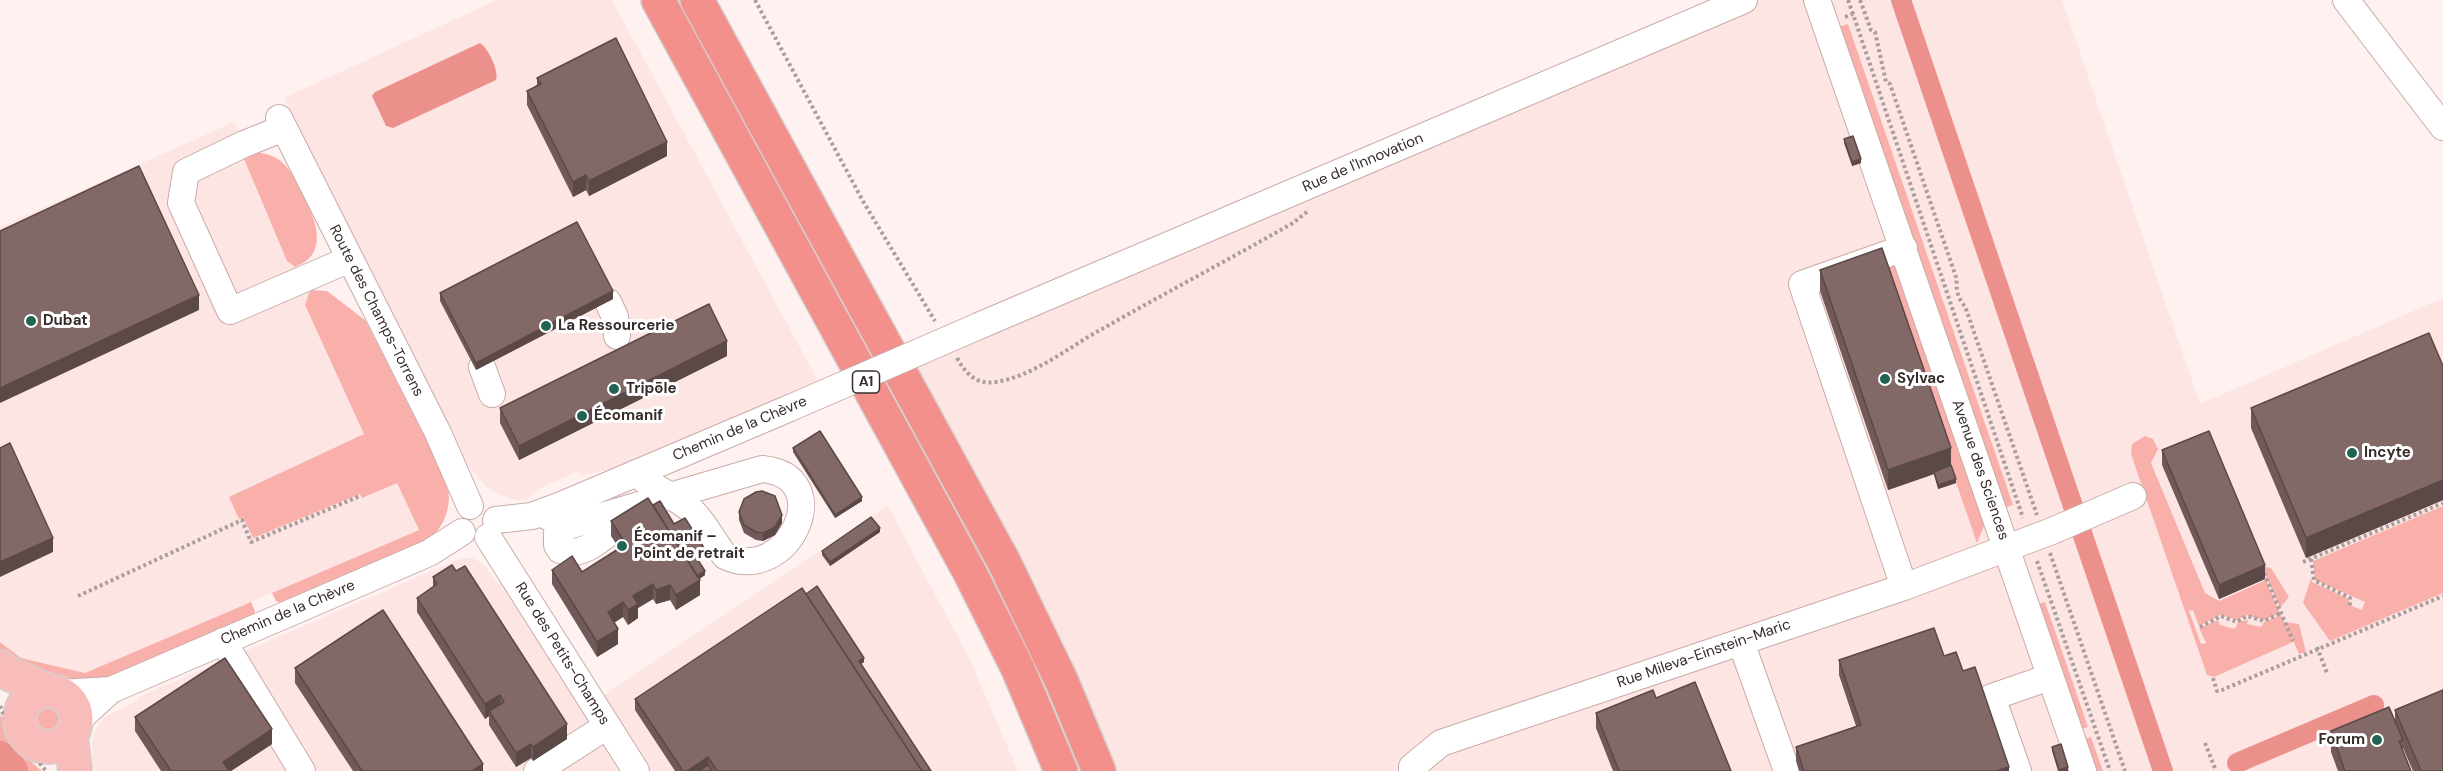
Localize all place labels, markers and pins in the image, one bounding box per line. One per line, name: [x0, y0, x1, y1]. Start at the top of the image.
place label: Dubat: [43, 312, 88, 330]
marker: Dubat: [24, 314, 38, 328]
place label: La Ressourcerie: [558, 317, 675, 335]
marker: La Ressourcerie: [539, 319, 553, 333]
place label: Sylvac: [1897, 370, 1945, 388]
marker: Sylvac: [1878, 372, 1892, 386]
place label: Tripōle: [626, 380, 677, 398]
marker: Tripōle: [607, 382, 621, 396]
place label: Écomanif: [594, 407, 663, 425]
marker: Écomanif: [575, 409, 589, 423]
place label: Incyte: [2364, 444, 2411, 462]
marker: Incyte: [2345, 446, 2359, 460]
place label: Écomanif – Point de retrait: [634, 528, 745, 563]
marker: Écomanif – Point de retrait: [615, 539, 629, 553]
place label: Forum: [2318, 731, 2365, 749]
marker: Forum: [2370, 733, 2384, 747]

